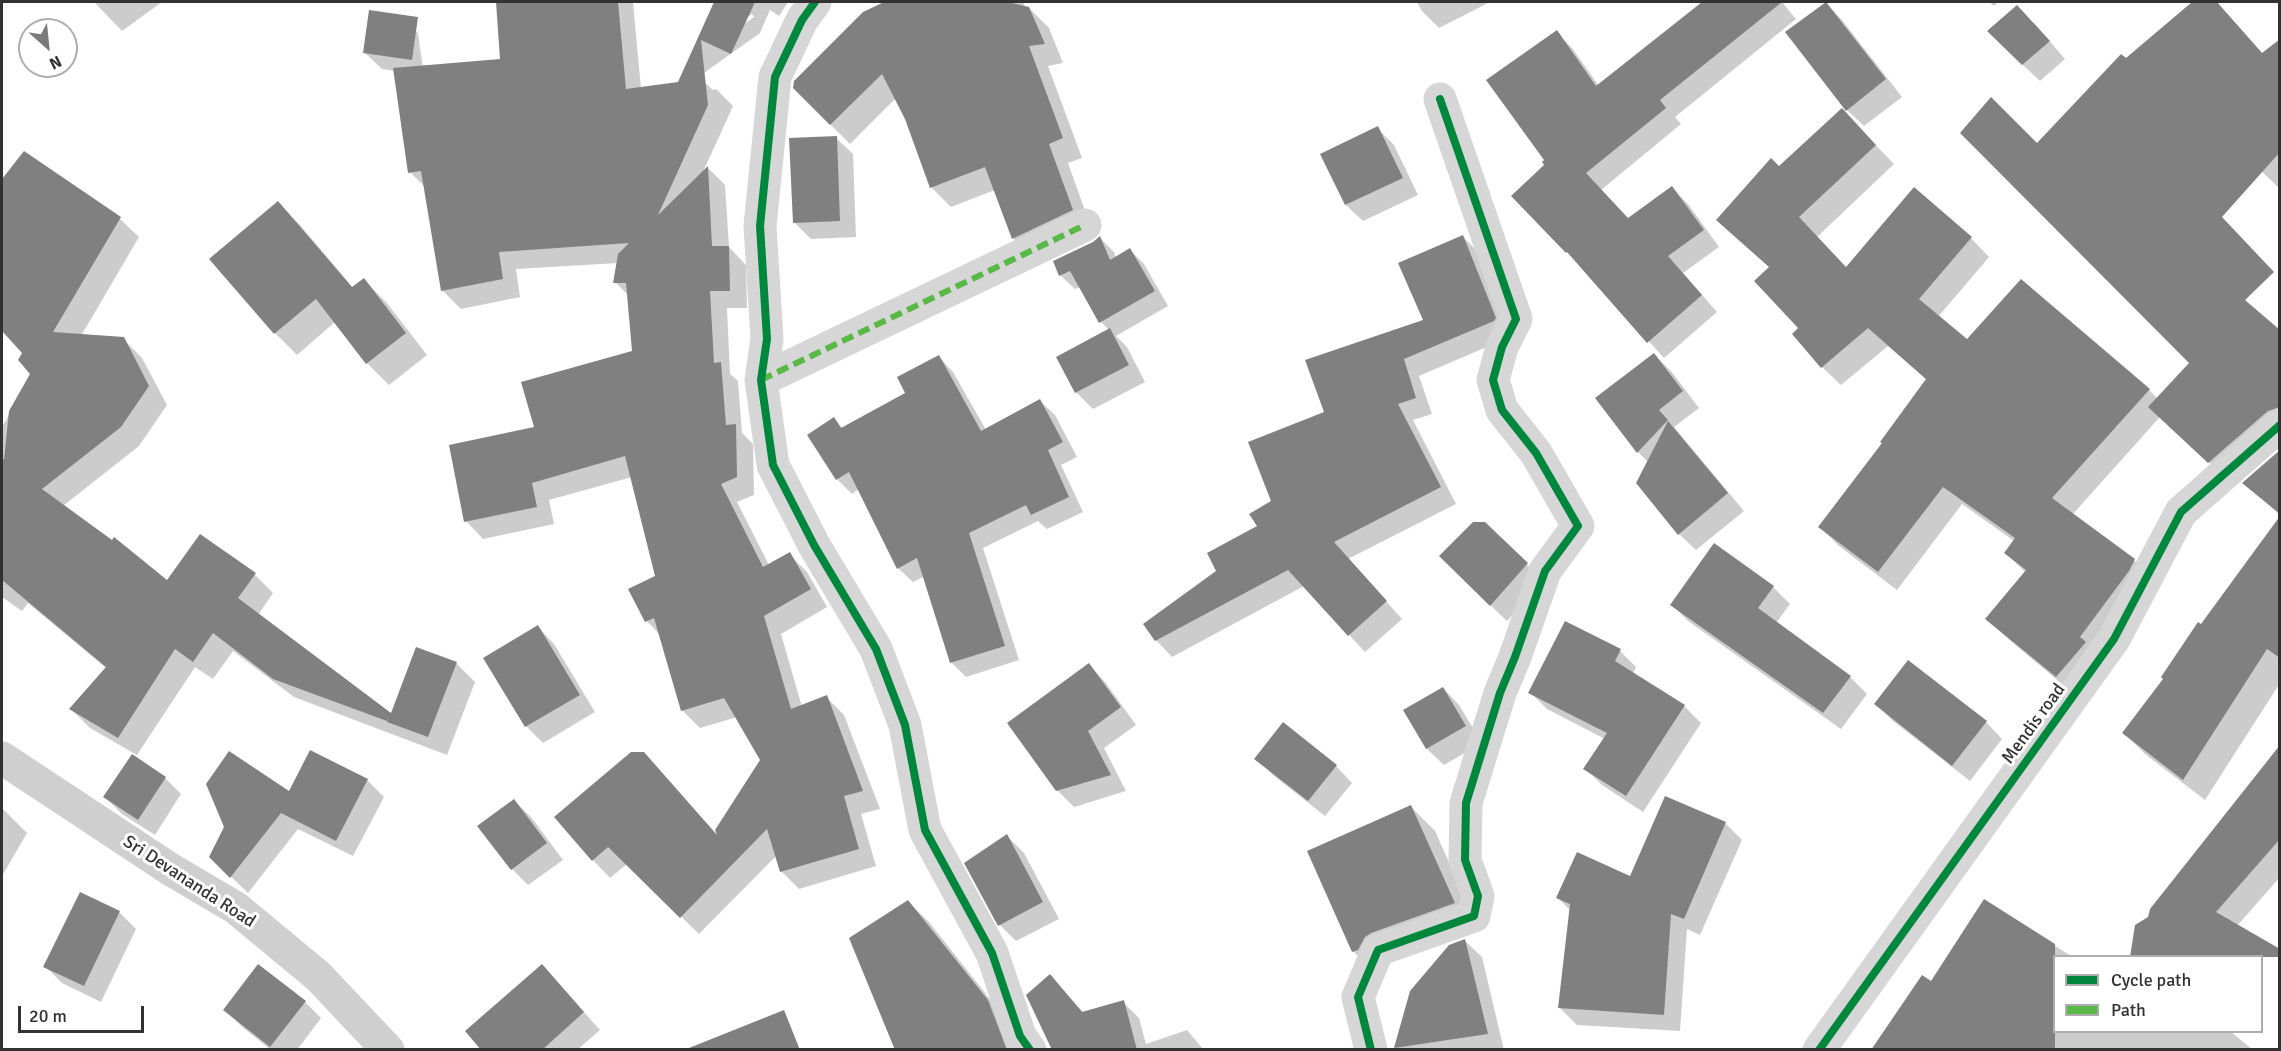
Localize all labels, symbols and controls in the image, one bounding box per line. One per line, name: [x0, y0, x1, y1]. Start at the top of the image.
north arrow: [18, 18, 78, 78]
text: N: [46, 51, 65, 74]
street label: Mendis road: [1998, 680, 2070, 768]
street label: Sri Devananda Road: [119, 831, 259, 933]
legend: [2053, 955, 2263, 1033]
text: Cycle path: [2111, 969, 2191, 991]
scale bar: [21, 994, 147, 1032]
text: Path: [2111, 999, 2146, 1021]
text: 20 m: [29, 1005, 67, 1027]

